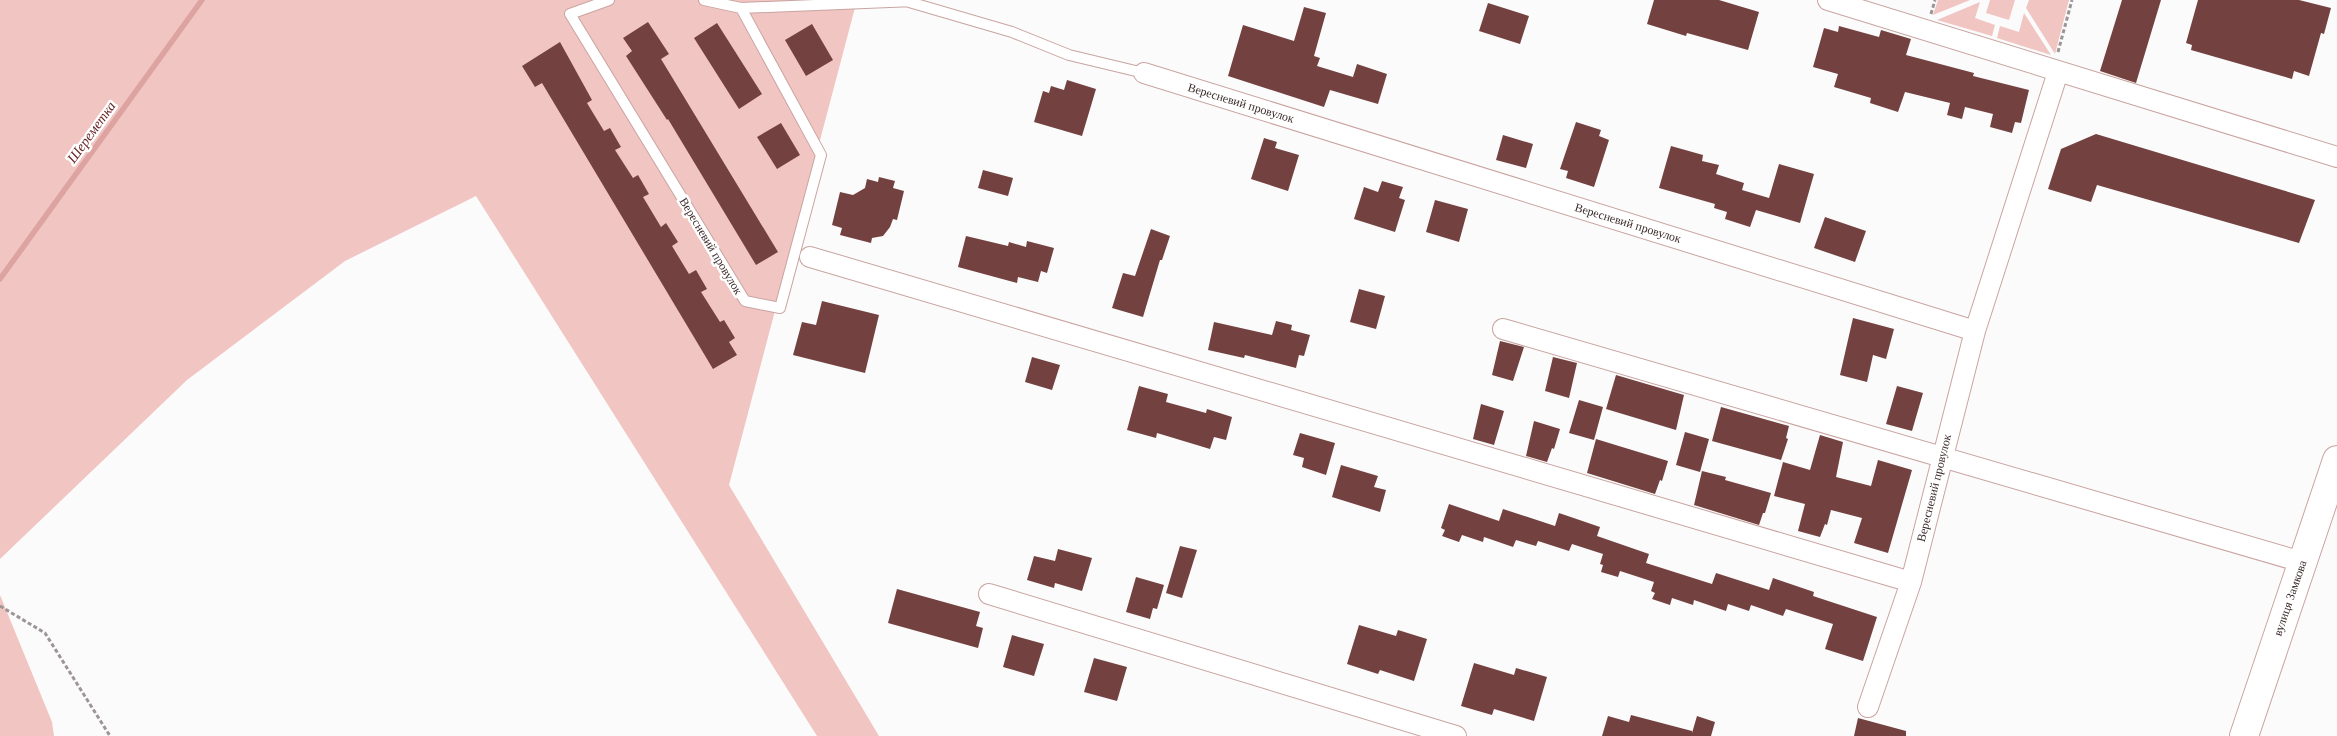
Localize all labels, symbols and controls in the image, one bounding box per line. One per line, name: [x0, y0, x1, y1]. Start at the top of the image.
street label: Вересневий провулок: [1186, 80, 1296, 126]
water label: Шереметка: [64, 99, 119, 167]
street label: Вересневий провулок: [677, 195, 746, 297]
street label: Вересневий провулок: [1573, 200, 1683, 246]
street label: Вересневий провулок: [1914, 433, 1954, 543]
street label: вулиця Замкова: [2271, 558, 2310, 638]

